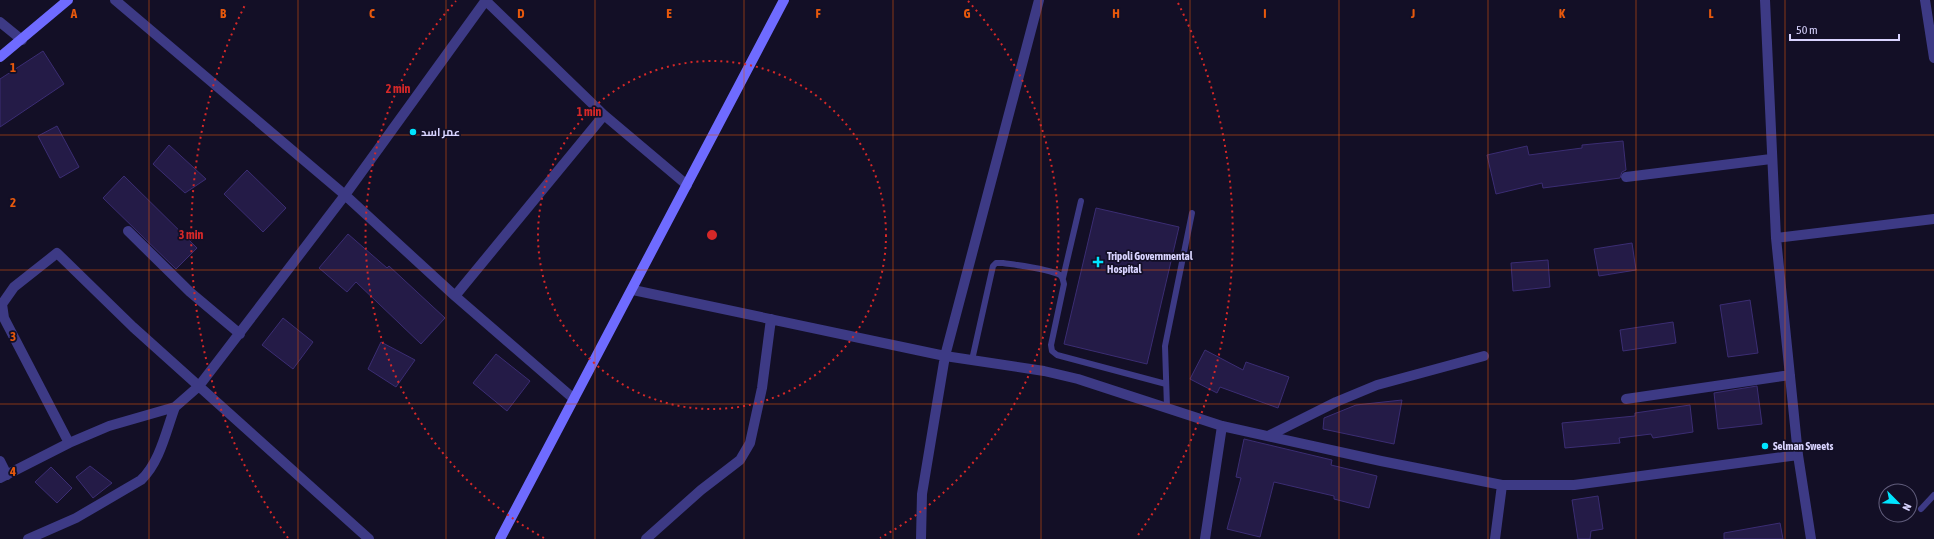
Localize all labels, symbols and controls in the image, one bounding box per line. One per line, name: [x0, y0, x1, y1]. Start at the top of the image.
text: A: [70, 6, 78, 21]
text: B: [220, 6, 227, 21]
text: C: [369, 6, 375, 21]
text: D: [517, 6, 525, 21]
text: E: [666, 6, 672, 21]
text: F: [815, 6, 821, 21]
text: G: [964, 6, 971, 21]
text: H: [1112, 6, 1120, 21]
text: I: [1263, 6, 1267, 21]
text: J: [1410, 6, 1415, 21]
text: K: [1559, 6, 1566, 21]
text: L: [1708, 6, 1714, 21]
scale bar: [1790, 16, 1899, 42]
text: 50 m: [1796, 23, 1818, 37]
text: 1: [10, 60, 16, 75]
text: 2 min: [386, 82, 410, 96]
text: 1 min: [577, 105, 601, 119]
place label: عمر اسد: [421, 126, 460, 139]
marker: عمر اسد: [408, 127, 418, 137]
text: 2: [10, 195, 16, 210]
text: 3 min: [179, 228, 203, 242]
centre of rings: [705, 228, 719, 242]
place label: Tripoli Governmental Hospital: [1107, 250, 1194, 275]
marker: Tripoli Governmental Hospital: [1092, 256, 1104, 268]
text: 3: [10, 329, 16, 344]
place label: Selman Sweets: [1773, 440, 1833, 452]
marker: Selman Sweets: [1760, 441, 1770, 451]
text: 4: [9, 464, 16, 479]
north arrow: [1878, 483, 1918, 523]
text: N: [1900, 502, 1914, 512]

